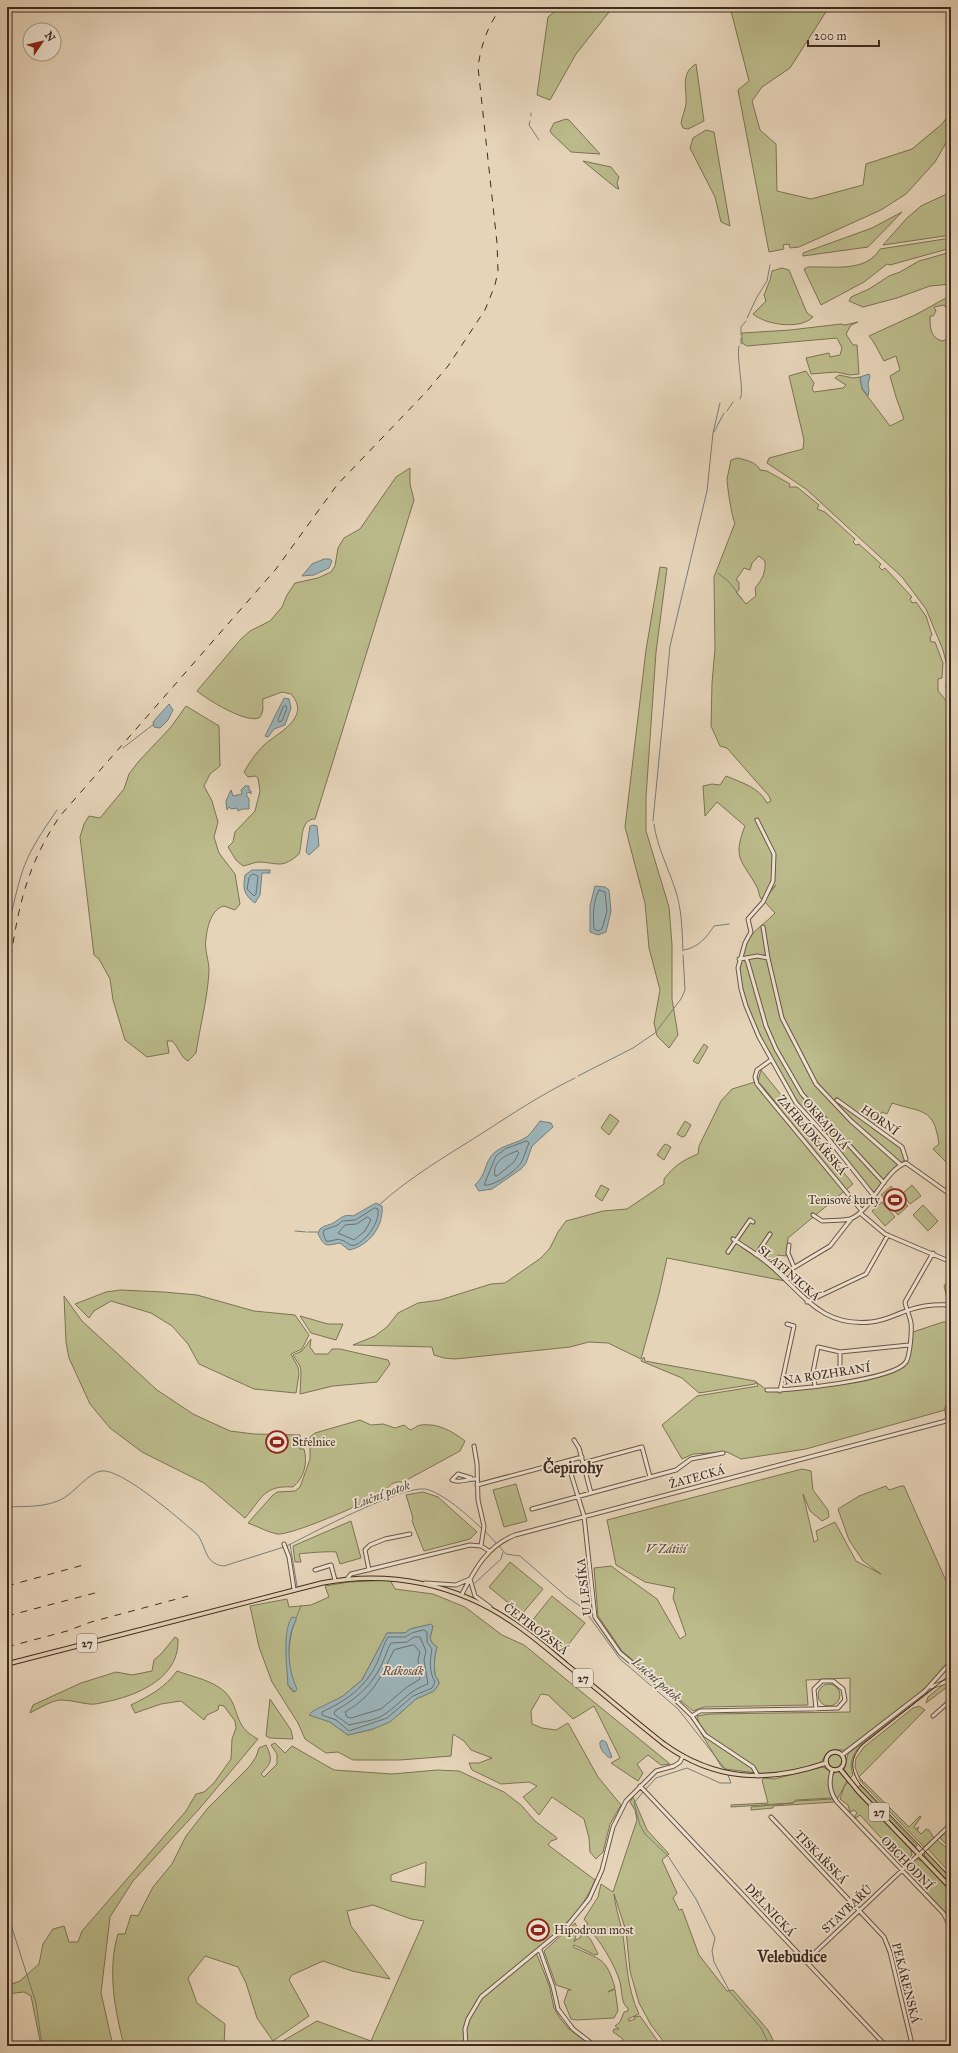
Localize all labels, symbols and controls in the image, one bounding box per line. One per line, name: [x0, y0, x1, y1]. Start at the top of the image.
north arrow: [22, 22, 62, 62]
scale bar: [808, 22, 879, 48]
text: N: [42, 29, 58, 45]
text: 200 m: [814, 29, 847, 43]
street label: ZAHRÁDKÁŘSKÁ: [774, 1091, 851, 1178]
street label: OKRAJOVÁ: [799, 1095, 853, 1153]
street label: HORNÍ: [858, 1100, 903, 1139]
sports icon: Tenisové kurty: [882, 1187, 908, 1213]
place label: Tenisové kurty: [808, 1193, 880, 1207]
street label: SLATINICKÁ: [755, 1242, 823, 1304]
street label: NA ROZHRANÍ: [782, 1358, 872, 1388]
sports icon: Střelnice: [264, 1429, 290, 1455]
place label: Střelnice: [292, 1435, 336, 1449]
district label: Čepirohy: [543, 1457, 605, 1478]
street label: ŽATECKÁ: [667, 1461, 726, 1491]
water label: Luční potok: [350, 1477, 412, 1513]
park label: V Zátiší: [646, 1542, 689, 1556]
street label: U LESÍKA: [572, 1557, 594, 1617]
street label: ČEPIROŽSKÁ: [501, 1599, 572, 1658]
road number: 27: [77, 1634, 97, 1652]
water label: Luční potok: [628, 1653, 684, 1706]
water label: Rákosák: [381, 1663, 424, 1679]
road number: 27: [573, 1669, 593, 1687]
road number: 27: [869, 1803, 889, 1821]
street label: TISKAŘSKÁ: [792, 1826, 851, 1887]
street label: OBCHODNÍ: [878, 1832, 938, 1893]
street label: DĚLNICKÁ: [742, 1879, 799, 1939]
street label: STAVBAŘŮ: [817, 1880, 876, 1936]
sports icon: Hipodrom most: [525, 1917, 551, 1943]
place label: Hipodrom most: [554, 1923, 635, 1937]
street label: PEKÁRENSKÁ: [889, 1941, 924, 2025]
district label: Velebudice: [756, 1947, 827, 1966]

